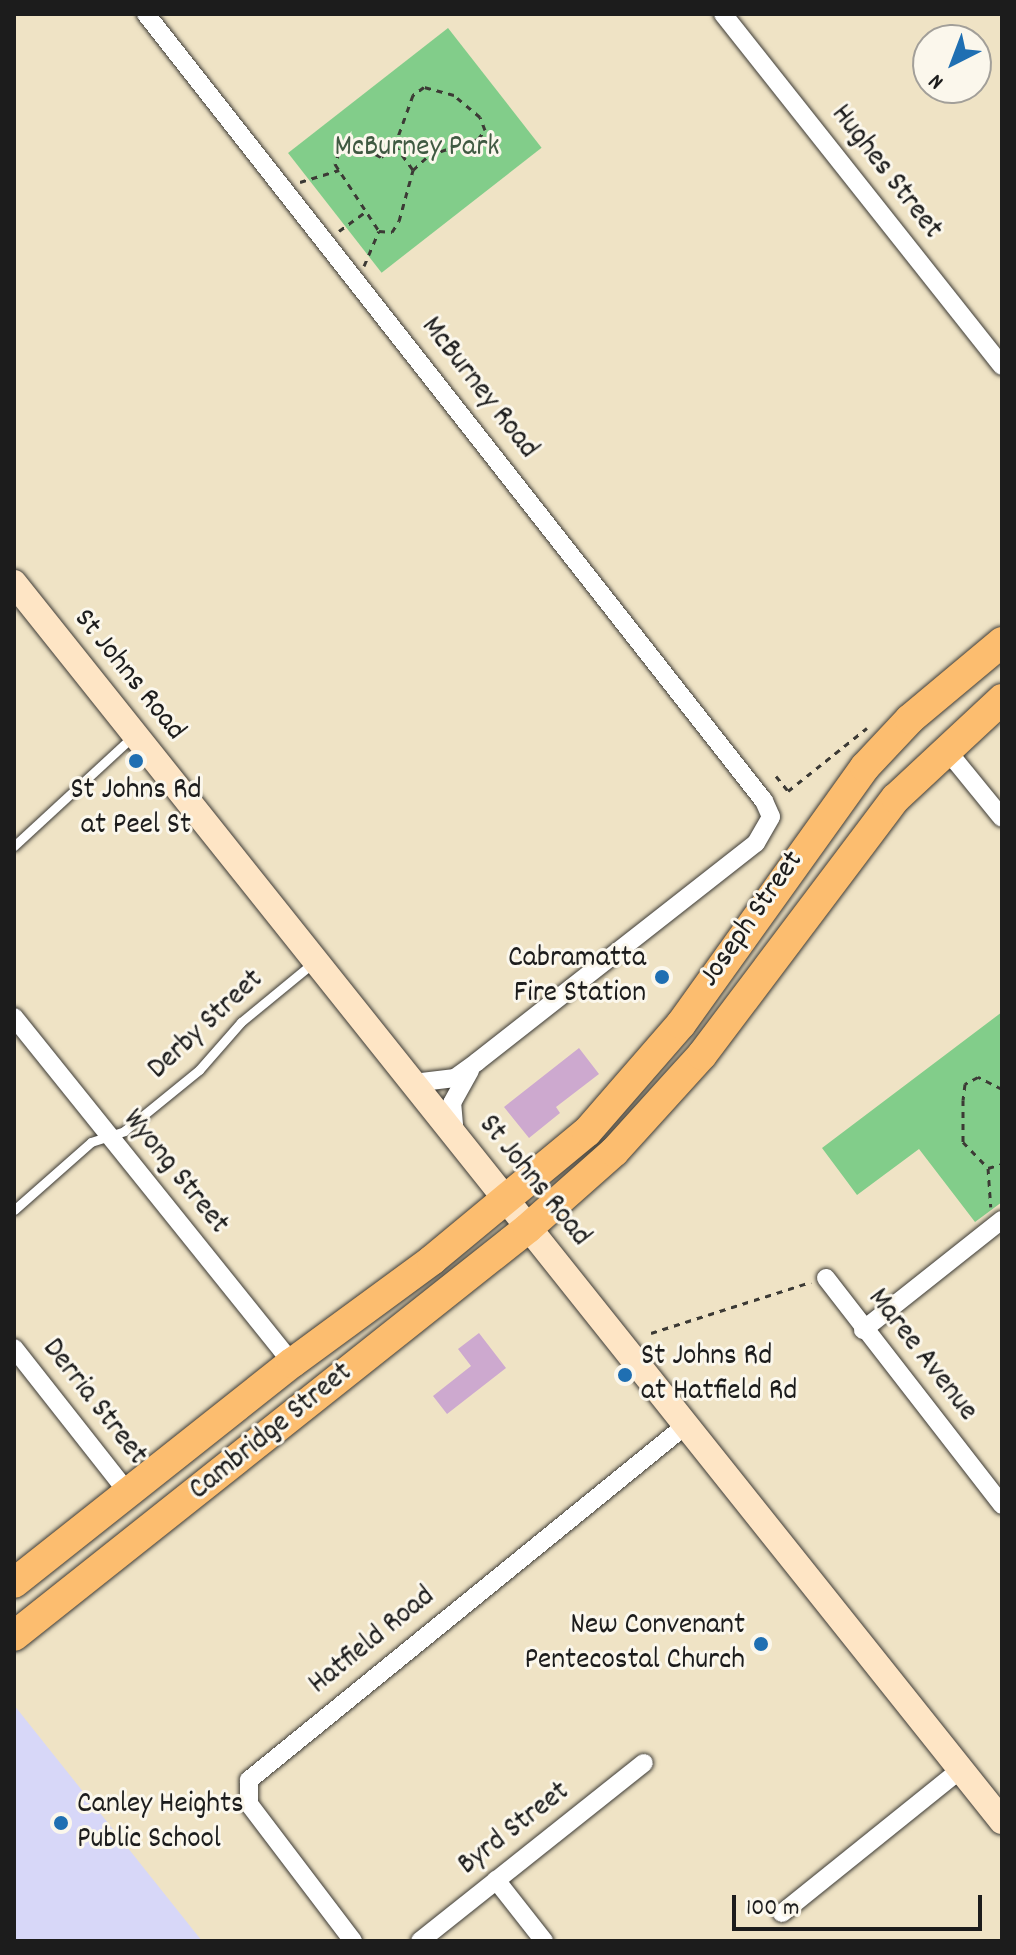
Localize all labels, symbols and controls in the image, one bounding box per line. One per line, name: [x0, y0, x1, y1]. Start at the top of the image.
north arrow: [912, 24, 992, 104]
text: N: [923, 66, 951, 96]
street label: Hughes Street: [821, 99, 949, 247]
park label: McBurney Park: [334, 131, 500, 167]
street label: McBurney Road: [411, 311, 545, 467]
street label: St Johns Road: [64, 603, 192, 749]
marker: St Johns Rd at Peel St: [127, 752, 145, 770]
place label: St Johns Rd at Peel St: [70, 774, 202, 844]
street label: Joseph Street: [693, 845, 813, 995]
place label: Cabramatta Fire Station: [508, 942, 646, 1012]
street label: Derby Street: [142, 963, 272, 1089]
marker: Cabramatta Fire Station: [653, 968, 671, 986]
street label: Wyong Street: [113, 1104, 235, 1242]
street label: St Johns Road: [469, 1109, 597, 1255]
street label: Maree Avenue: [858, 1283, 984, 1429]
street label: Derria Street: [33, 1333, 153, 1473]
place label: St Johns Rd at Hatfield Rd: [641, 1340, 797, 1410]
street label: Cambridge Street: [183, 1356, 361, 1510]
marker: St Johns Rd at Hatfield Rd: [616, 1366, 634, 1384]
street label: Hatfield Road: [303, 1580, 443, 1704]
place label: New Convenant Pentecostal Church: [524, 1609, 745, 1680]
marker: New Convenant Pentecostal Church: [752, 1635, 770, 1653]
street label: Byrd Street: [452, 1775, 578, 1885]
place label: Canley Heights Public School: [77, 1788, 244, 1858]
marker: Canley Heights Public School: [52, 1814, 70, 1832]
scale bar: [736, 1879, 986, 1929]
text: 100 m: [746, 1892, 799, 1926]

